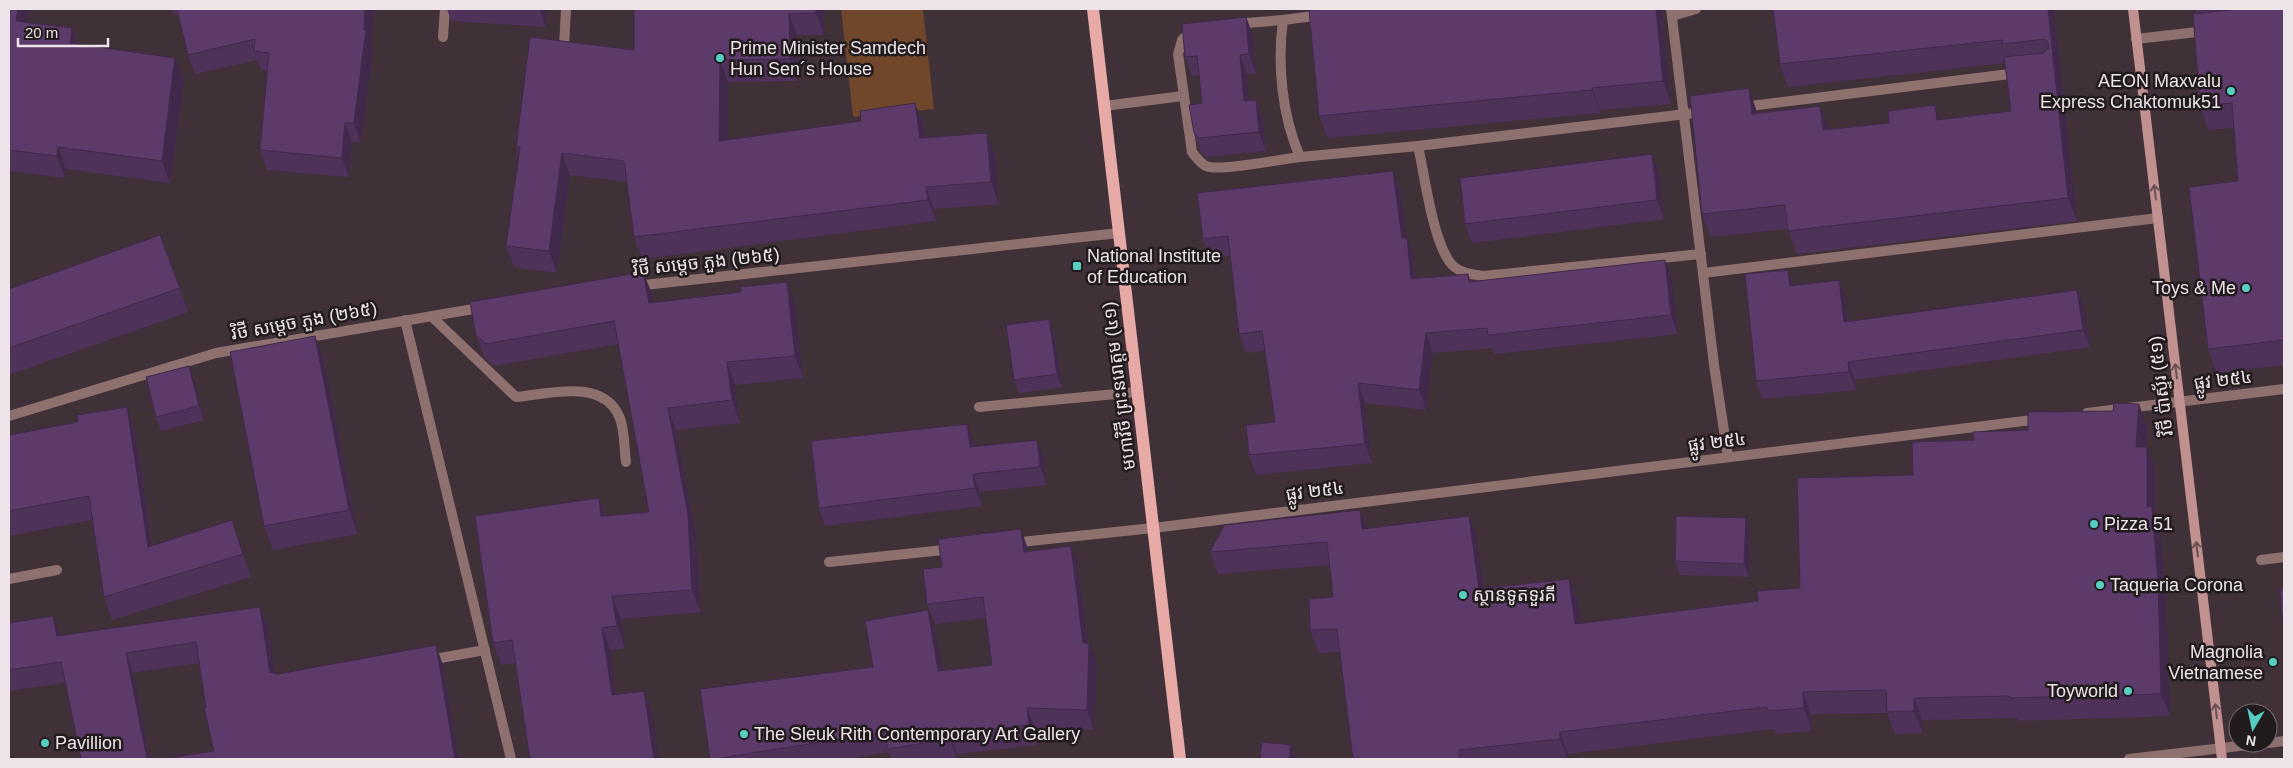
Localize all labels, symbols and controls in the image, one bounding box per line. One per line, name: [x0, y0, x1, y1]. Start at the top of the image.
scale bar: [18, 15, 108, 47]
text: 20 m: [25, 24, 58, 41]
place label: Prime Minister Samdech Hun Sen´s House: [730, 38, 926, 79]
marker: Prime Minister Samdech Hun Sen´s House: [714, 52, 726, 64]
place label: AEON Maxvalu Express Chaktomuk51: [2040, 71, 2221, 112]
marker: AEON Maxvalu Express Chaktomuk51: [2225, 85, 2237, 97]
one-way arrow: [2150, 184, 2160, 200]
street label: វិថី សម្តេច ភួង (២៦៥): [630, 243, 781, 281]
place label: National Institute of Education: [1087, 246, 1221, 287]
marker: National Institute of Education: [1071, 260, 1083, 272]
place label: Toys & Me: [2152, 278, 2236, 298]
marker: Toys & Me: [2240, 282, 2252, 294]
street label: វិថី សម្តេច ភួង (២៦៥): [228, 297, 379, 345]
street label: មហាវិថី ព្រះនរោត្តម (៤១): [1097, 300, 1141, 472]
street label: វិថី ប៉ាស្ទ័រ (៥១): [2143, 335, 2179, 438]
one-way arrow: [2171, 363, 2181, 379]
street label: ផ្លូវ ២៥៤: [2193, 366, 2254, 400]
street label: ផ្លូវ ២៥៤: [1687, 428, 1748, 462]
street label: ផ្លូវ ២៥៤: [1285, 477, 1346, 511]
place label: Pizza 51: [2104, 514, 2173, 534]
marker: Pizza 51: [2088, 518, 2100, 530]
one-way arrow: [2192, 542, 2202, 558]
place label: Taqueria Corona: [2110, 575, 2244, 595]
marker: Taqueria Corona: [2094, 579, 2106, 591]
place label: ស្ថានទូតទួរគី: [1473, 585, 1556, 606]
marker: ស្ថានទូតទួរគី: [1457, 589, 1469, 601]
place label: Magnolia Vietnamese: [2168, 642, 2264, 683]
marker: Magnolia Vietnamese: [2267, 656, 2279, 668]
place label: Toyworld: [2047, 681, 2118, 701]
marker: Toyworld: [2122, 685, 2134, 697]
one-way arrow: [2211, 703, 2221, 719]
north arrow: [2228, 703, 2278, 753]
place label: The Sleuk Rith Contemporary Art Gallery: [754, 724, 1080, 744]
marker: The Sleuk Rith Contemporary Art Gallery: [738, 728, 750, 740]
text: N: [2245, 732, 2257, 750]
place label: Pavillion: [55, 733, 122, 753]
marker: Pavillion: [39, 737, 51, 749]

